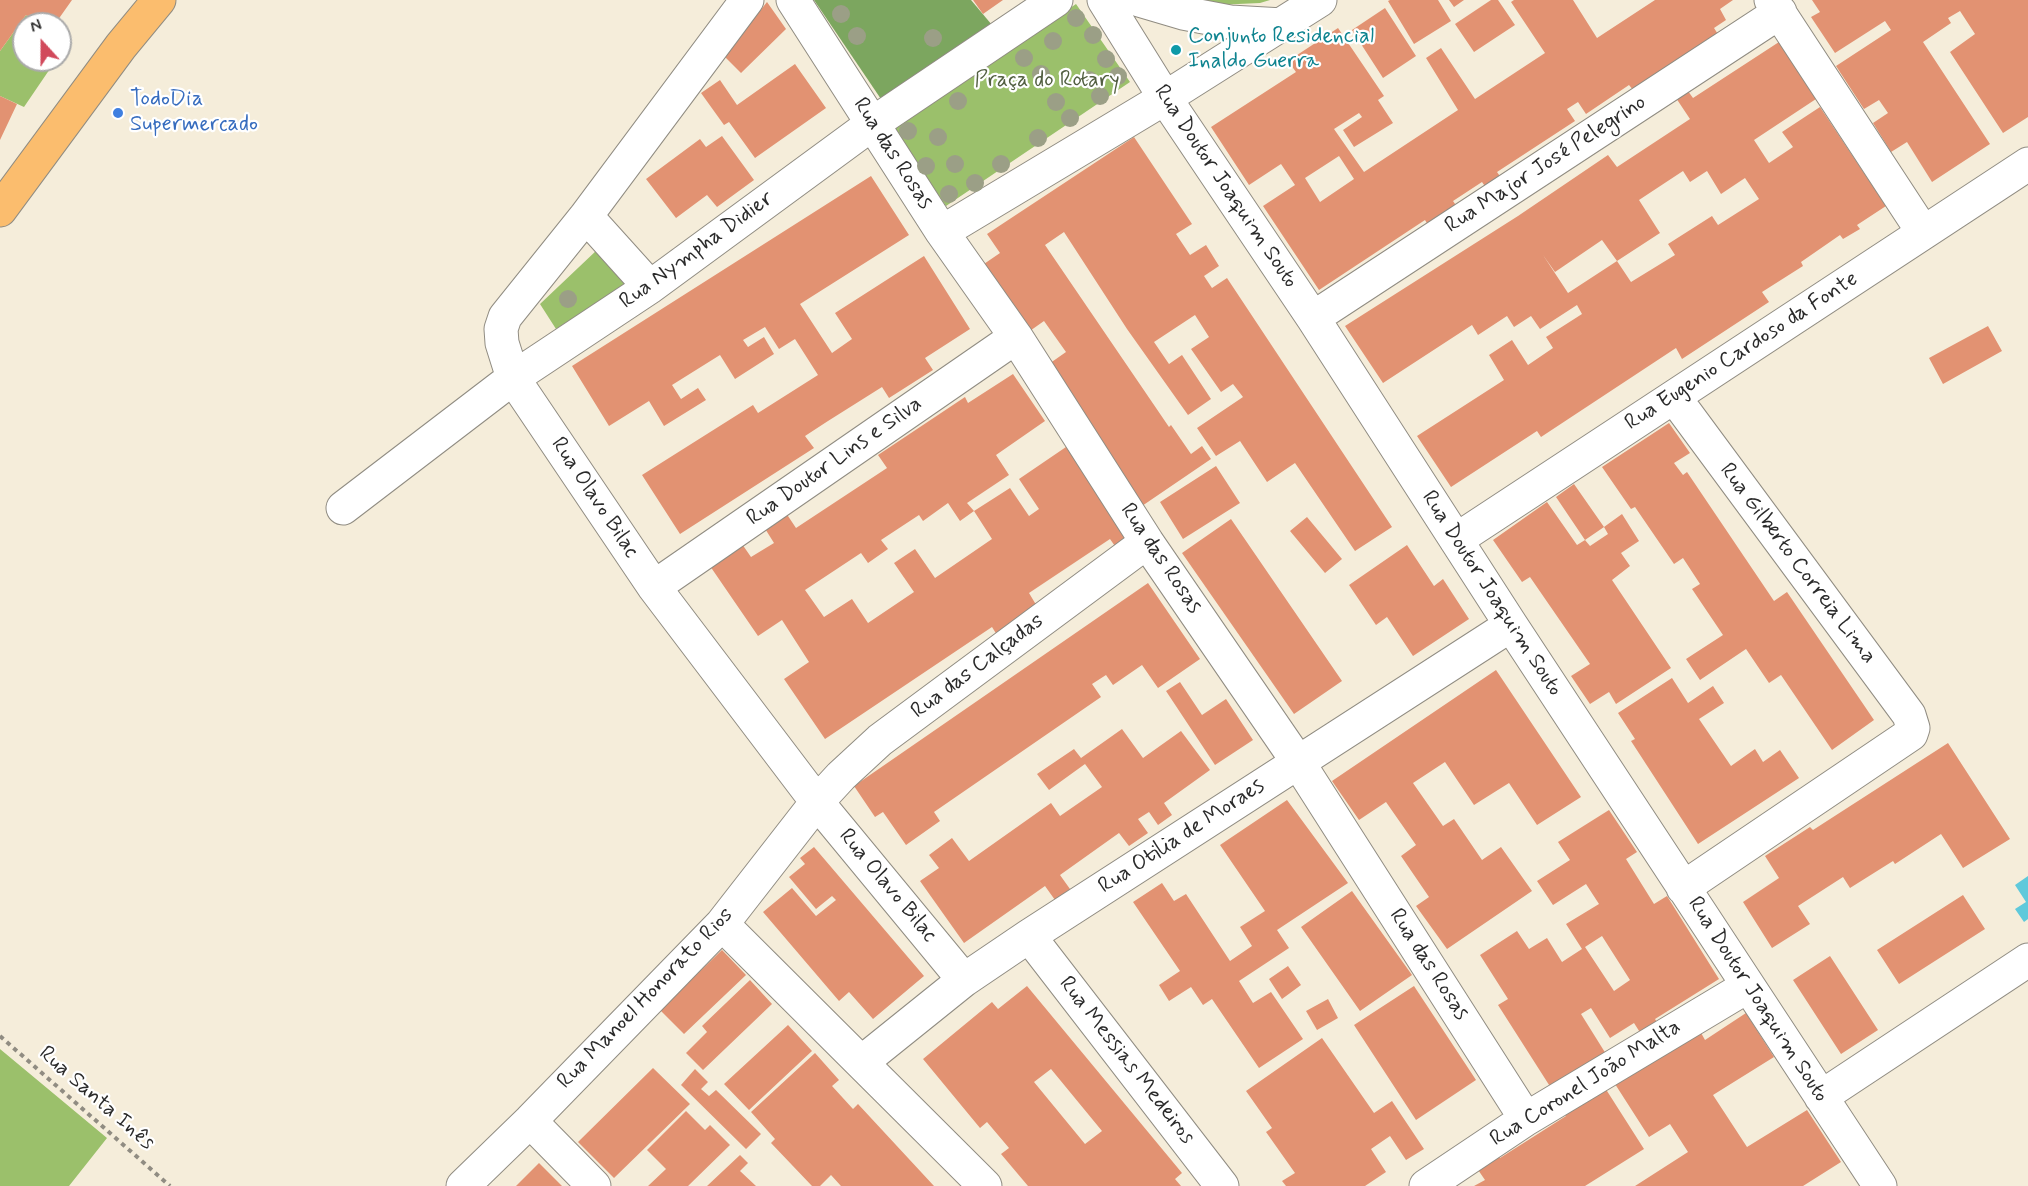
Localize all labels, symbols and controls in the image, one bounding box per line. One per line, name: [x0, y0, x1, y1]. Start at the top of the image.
north arrow: [12, 12, 72, 72]
text: N: [27, 15, 45, 38]
place label: Conjunto Residencial Inaldo Guerra: [1188, 24, 1374, 76]
marker: Conjunto Residencial Inaldo Guerra: [1169, 43, 1183, 57]
park label: Praça do Rotary: [974, 68, 1120, 94]
street label: Rua Doutor Joaquim Souto: [1147, 80, 1303, 294]
place label: TodoDia Supermercado: [130, 87, 258, 138]
street label: Rua Major José Pelegrino: [1440, 90, 1652, 240]
street label: Rua das Rosas: [846, 93, 938, 215]
marker: TodoDia Supermercado: [111, 106, 125, 120]
street label: Rua Nympha Didier: [615, 186, 779, 316]
street label: Rua Eugenio Cardoso da Fonte: [1621, 267, 1863, 437]
street label: Rua Doutor Lins e Silva: [742, 391, 928, 533]
street label: Rua Olavo Bilac: [544, 433, 644, 563]
street label: Rua Gilberto Correia Lima: [1713, 458, 1881, 670]
street label: Rua Doutor Joaquim Souto: [1415, 486, 1567, 702]
street label: Rua das Rosas: [1113, 499, 1207, 619]
street label: Rua das Calçadas: [907, 609, 1049, 725]
street label: Rua Otilia de Moraes: [1094, 774, 1270, 900]
street label: Rua Olavo Bilac: [832, 824, 942, 948]
street label: Rua Doutor Joaquim Souto: [1681, 892, 1833, 1108]
street label: Rua Manoel Honorato Rios: [552, 903, 740, 1095]
street label: Rua das Rosas: [1382, 904, 1474, 1026]
street label: Rua Messias Medeiros: [1052, 972, 1200, 1150]
street label: Rua Coronel João Malta: [1486, 1015, 1686, 1153]
street label: Rua Santa Inês: [33, 1041, 159, 1157]

